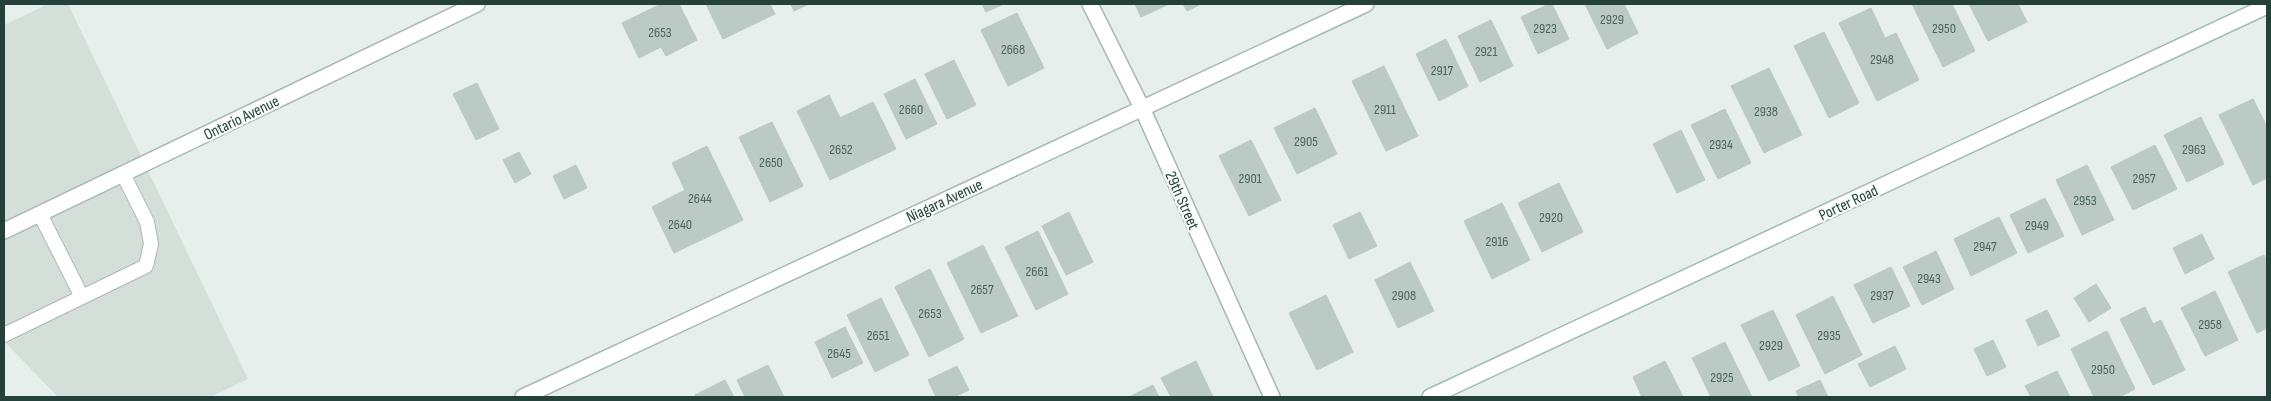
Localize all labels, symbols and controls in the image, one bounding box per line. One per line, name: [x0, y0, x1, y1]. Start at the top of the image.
house number: 2929: [1600, 11, 1624, 28]
house number: 2923: [1533, 20, 1557, 37]
house number: 2950: [1932, 20, 1956, 37]
house number: 2653: [648, 24, 672, 41]
house number: 2668: [1001, 41, 1025, 58]
house number: 2921: [1475, 43, 1497, 60]
house number: 2948: [1870, 51, 1894, 68]
house number: 2917: [1431, 62, 1454, 79]
street label: Ontario Avenue: [201, 92, 283, 145]
house number: 2660: [899, 101, 923, 118]
house number: 2911: [1374, 101, 1396, 118]
house number: 2938: [1754, 103, 1778, 120]
house number: 2905: [1294, 133, 1318, 150]
house number: 2934: [1709, 136, 1733, 153]
house number: 2652: [829, 141, 853, 158]
house number: 2963: [2182, 141, 2206, 158]
house number: 2650: [759, 154, 783, 171]
street label: 29th Street: [1160, 169, 1203, 233]
house number: 2901: [1238, 170, 1262, 187]
house number: 2957: [2132, 170, 2156, 187]
street label: Niagara Avenue: [904, 175, 986, 227]
street label: Porter Road: [1816, 181, 1881, 225]
house number: 2644: [688, 190, 712, 207]
house number: 2953: [2073, 192, 2097, 209]
house number: 2920: [1539, 209, 1563, 226]
house number: 2640: [668, 216, 692, 233]
house number: 2949: [2025, 217, 2049, 234]
house number: 2916: [1485, 233, 1509, 250]
house number: 2947: [1973, 238, 1997, 255]
house number: 2661: [1026, 263, 1049, 280]
house number: 2943: [1917, 270, 1941, 287]
house number: 2657: [970, 281, 994, 298]
house number: 2908: [1392, 287, 1416, 304]
house number: 2937: [1870, 287, 1894, 304]
house number: 2653: [918, 305, 942, 322]
house number: 2958: [2198, 316, 2222, 333]
house number: 2651: [867, 327, 889, 344]
house number: 2935: [1817, 327, 1841, 344]
house number: 2929: [1759, 337, 1783, 354]
house number: 2645: [827, 345, 851, 362]
house number: 2950: [2091, 361, 2115, 378]
house number: 2925: [1710, 369, 1734, 386]

